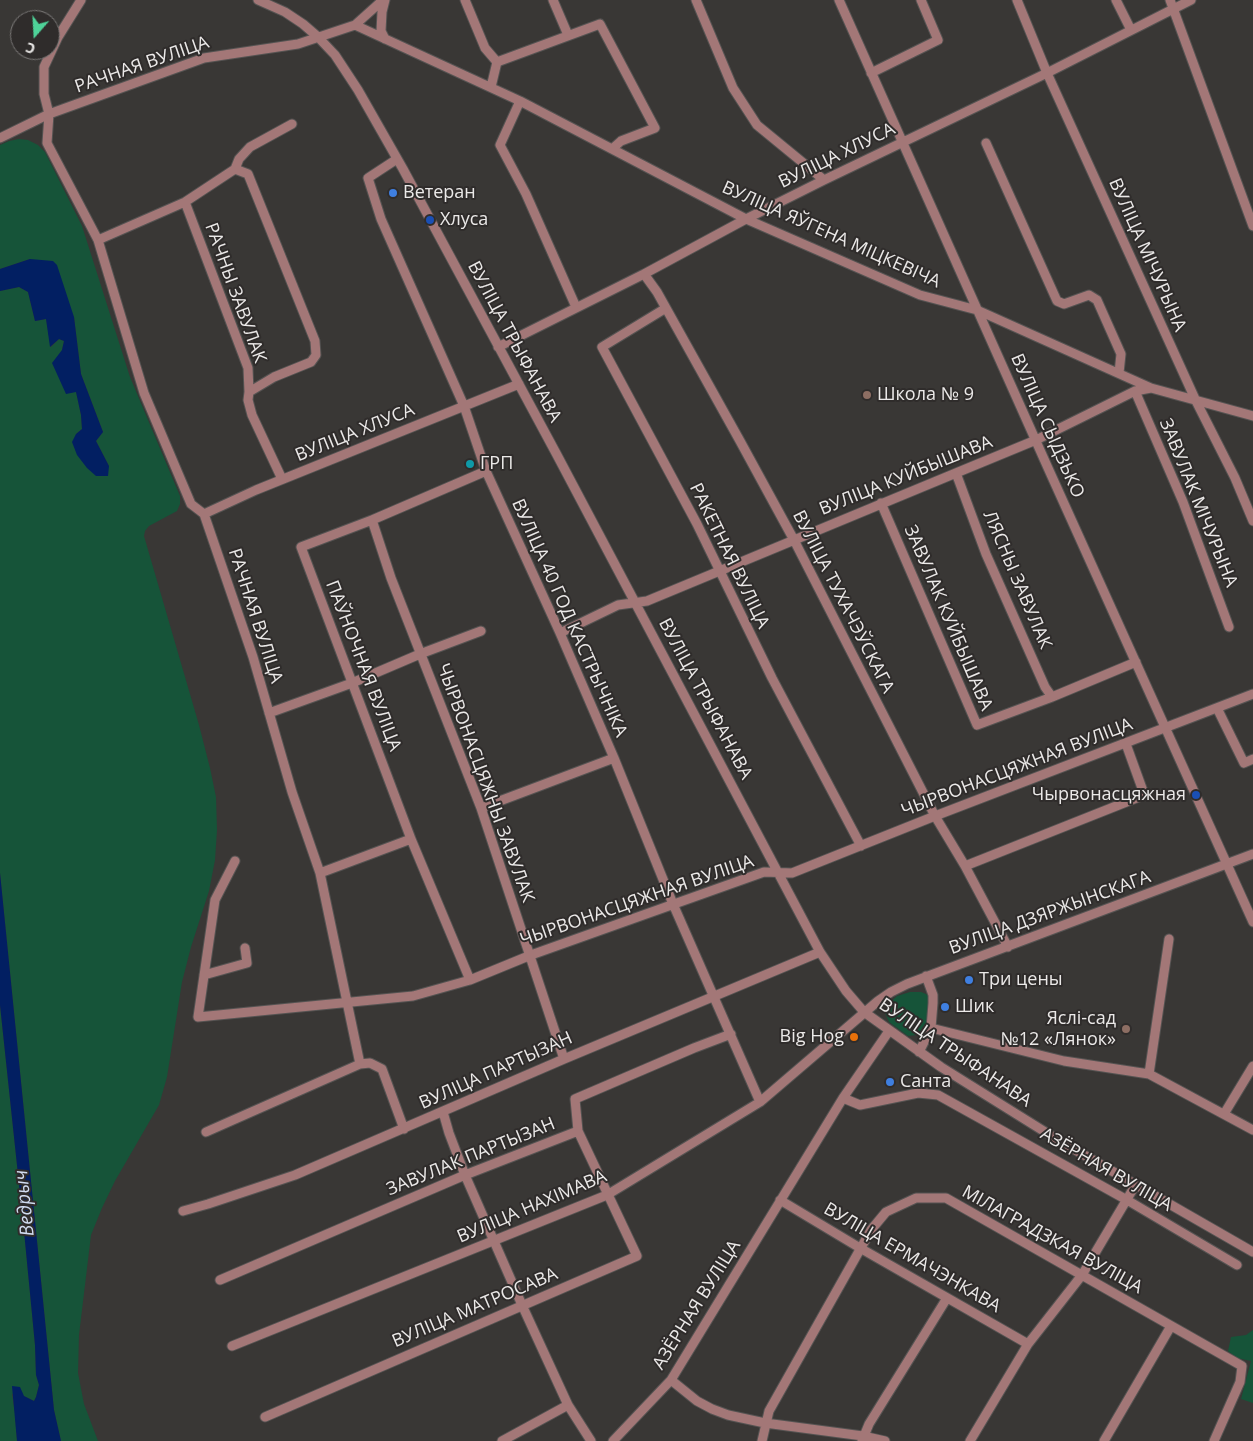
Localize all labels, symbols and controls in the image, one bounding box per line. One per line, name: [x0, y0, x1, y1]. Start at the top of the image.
north arrow: [10, 10, 60, 60]
street label: РАЧНАЯ ВУЛІЦА: [72, 32, 212, 98]
text: С: [23, 38, 38, 59]
street label: ВУЛІЦА ХЛУСА: [775, 119, 899, 193]
street label: ВУЛІЦА МІЧУРЫНА: [1104, 175, 1190, 335]
street label: ВУЛІЦА ЯЎГЕНА МІЦКЕВІЧА: [718, 177, 944, 293]
place label: Ветеран: [403, 182, 476, 204]
marker: Ветеран: [387, 187, 399, 199]
place label: Хлуса: [440, 209, 488, 231]
marker: Хлуса: [424, 214, 436, 226]
street label: РАЧНЫ ЗАВУЛАК: [200, 220, 270, 366]
street label: ВУЛІЦА ТРЫФАНАВА: [462, 258, 566, 426]
street label: ВУЛІЦА СЫДЗЬКО: [1005, 351, 1089, 501]
place label: Школа № 9: [877, 384, 974, 406]
marker: Школа № 9: [861, 389, 873, 401]
street label: ВУЛІЦА ХЛУСА: [292, 399, 418, 467]
street label: ЗАВУЛАК МІЧУРЫНА: [1154, 416, 1242, 590]
street label: ВУЛІЦА КУЙБЫШАВА: [816, 431, 996, 521]
place label: ГРП: [480, 453, 513, 475]
marker: ГРП: [464, 458, 476, 470]
street label: РАКЕТНАЯ ВУЛІЦА: [684, 480, 774, 632]
street label: ВУЛІЦА 40 ГОД КАСТРЫЧНІКА: [507, 496, 631, 740]
street label: ВУЛІЦА ТУХАЧЭЎСКАГА: [788, 507, 898, 697]
street label: ЛЯСНЫ ЗАВУЛАК: [978, 508, 1056, 652]
street label: ЗАВУЛАК КУЙБЫШАВА: [899, 522, 997, 714]
street label: РАЧНАЯ ВУЛІЦА: [223, 546, 287, 686]
street label: ПАЎНОЧНАЯ ВУЛІЦА: [320, 578, 406, 754]
street label: ВУЛІЦА ТРЫФАНАВА: [653, 615, 757, 783]
street label: ЧЫРВОНАСЦЯЖНЫ ЗАВУЛАК: [432, 661, 538, 905]
street label: ЧЫРВОНАСЦЯЖНАЯ ВУЛІЦА: [898, 714, 1136, 822]
place label: Чырвонасцяжная: [1032, 784, 1186, 806]
marker: Чырвонасцяжная: [1190, 789, 1202, 801]
street label: ЧЫРВОНАСЦЯЖНАЯ ВУЛІЦА: [517, 851, 757, 951]
street label: ВУЛІЦА ДЗЯРЖЫНСКАГА: [946, 866, 1154, 960]
place label: Три цены: [979, 969, 1063, 991]
marker: Три цены: [963, 974, 975, 986]
street label: ВУЛІЦА ТРЫФАНАВА: [875, 994, 1035, 1112]
place label: Шик: [955, 996, 994, 1018]
marker: Шик: [939, 1001, 951, 1013]
place label: Яслі-сад №12 «Лянок»: [1000, 1008, 1116, 1050]
marker: Яслі-сад №12 «Лянок»: [1120, 1023, 1132, 1035]
place label: Big Hog: [780, 1026, 844, 1048]
street label: ВУЛІЦА ПАРТЫЗАН: [416, 1027, 576, 1115]
marker: Big Hog: [848, 1031, 860, 1043]
place label: Санта: [900, 1071, 951, 1093]
marker: Санта: [884, 1076, 896, 1088]
street label: ЗАВУЛАК ПАРТЫЗАН: [384, 1113, 558, 1201]
street label: АЗЁРНАЯ ВУЛІЦА: [1036, 1124, 1176, 1216]
street label: ВУЛІЦА НАХІМАВА: [454, 1166, 610, 1248]
water label: Ведрыч: [10, 1169, 40, 1237]
street label: МІЛАГРАДЗКАЯ ВУЛІЦА: [958, 1181, 1146, 1299]
street label: ВУЛІЦА ЕРМАЧЭНКАВА: [820, 1198, 1004, 1318]
street label: АЗЁРНАЯ ВУЛІЦА: [648, 1236, 746, 1374]
street label: ВУЛІЦА МАТРОСАВА: [389, 1263, 561, 1353]

